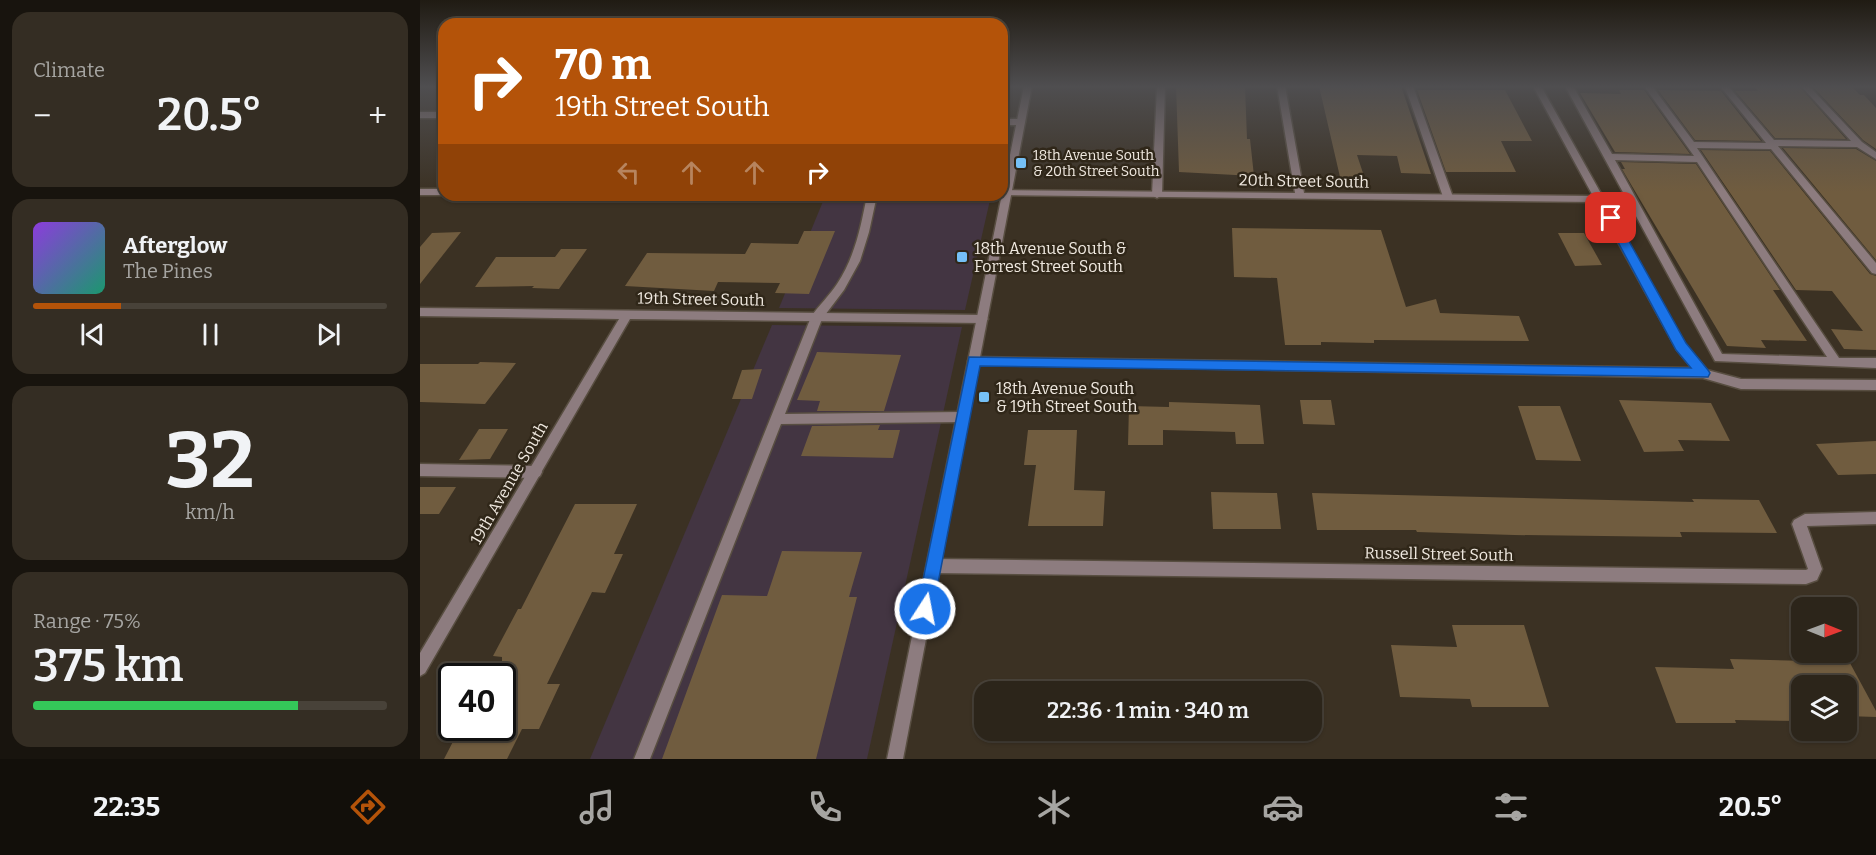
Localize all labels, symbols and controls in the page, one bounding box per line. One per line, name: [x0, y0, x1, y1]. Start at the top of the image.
text: 70 m: [555, 40, 651, 90]
icon: right: [456, 42, 534, 120]
text: Climate: [33, 58, 105, 82]
text: 20.5°: [157, 88, 262, 142]
text: 19th Street South: [555, 91, 770, 123]
text: −: [33, 96, 51, 136]
text: +: [368, 96, 387, 136]
place label: 18th Avenue South & 20th Street South: [1033, 147, 1160, 180]
icon: left: [612, 156, 645, 189]
icon: ahead: [675, 156, 708, 189]
icon: ahead: [738, 156, 771, 189]
icon: right: [801, 156, 834, 189]
marker: 18th Avenue South & 20th Street South: [1014, 156, 1028, 170]
street label: 20th Street South: [1239, 170, 1369, 192]
pin: [1585, 192, 1636, 243]
icon: arrive: [1594, 201, 1627, 234]
text: Afterglow: [123, 232, 227, 259]
place label: 18th Avenue South & Forrest Street South: [974, 239, 1127, 276]
marker: 18th Avenue South & Forrest Street South: [955, 250, 969, 264]
text: The Pines: [123, 259, 213, 283]
street label: 19th Street South: [637, 288, 765, 310]
icon: previous: [76, 318, 109, 351]
icon: pause: [194, 318, 227, 351]
icon: next: [312, 318, 345, 351]
place label: 18th Avenue South & 19th Street South: [996, 379, 1137, 416]
marker: 18th Avenue South & 19th Street South: [977, 390, 991, 404]
text: 32: [166, 414, 254, 508]
street label: 19th Avenue South: [466, 418, 552, 548]
text: km/h: [185, 500, 235, 524]
street label: Russell Street South: [1364, 543, 1514, 565]
position arrow: [893, 577, 957, 641]
north arrow: [1791, 597, 1857, 663]
map controls: [1791, 597, 1857, 741]
text: Range · 75%: [33, 609, 141, 633]
text: 375 km: [33, 639, 183, 693]
speed limit sign: 40: [438, 663, 516, 741]
button: layers: [1791, 675, 1857, 741]
text: 22:36 · 1 min · 340 m: [1047, 697, 1249, 724]
icon: directions: [347, 786, 389, 828]
icon: music: [576, 786, 618, 828]
icon: phone: [804, 786, 846, 828]
icon: climate: [1033, 786, 1075, 828]
icon: car: [1262, 786, 1304, 828]
icon: filters: [1490, 786, 1532, 828]
text: 22:35: [93, 791, 160, 823]
text: 20.5°: [1719, 791, 1783, 823]

